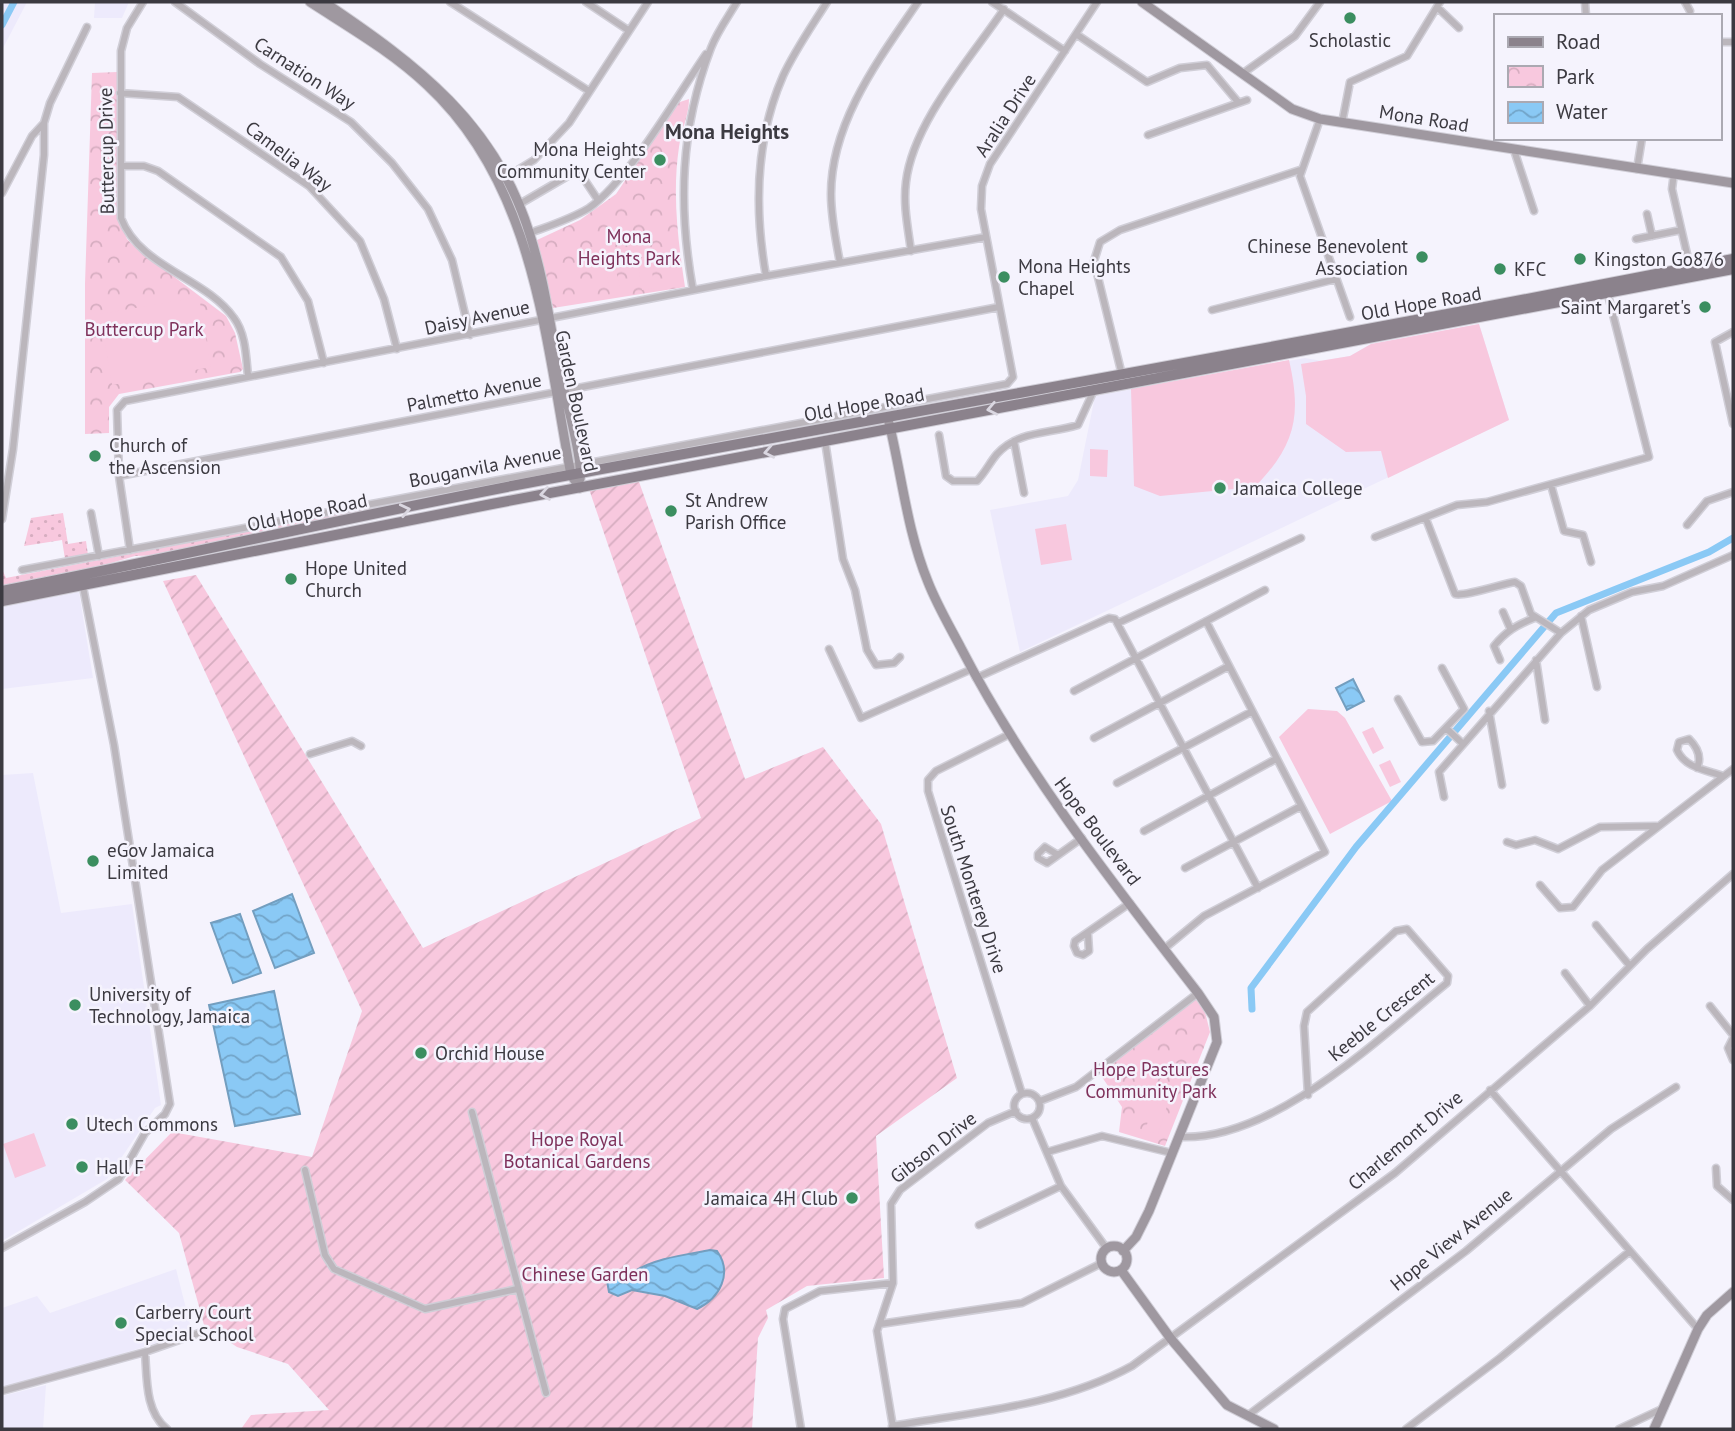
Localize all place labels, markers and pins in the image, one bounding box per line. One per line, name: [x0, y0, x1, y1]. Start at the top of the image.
marker: Scholastic: [1342, 10, 1358, 26]
place label: Scholastic: [1309, 28, 1391, 52]
place label: Mona Heights Community Center: [497, 137, 647, 183]
marker: Mona Heights Community Center: [652, 152, 668, 168]
place label: Chinese Benevolent Association: [1247, 234, 1409, 280]
place label: Kingston Go876: [1594, 247, 1724, 271]
marker: Chinese Benevolent Association: [1414, 249, 1430, 265]
marker: Kingston Go876: [1572, 251, 1588, 267]
place label: Mona Heights Chapel: [1018, 254, 1131, 300]
place label: KFC: [1514, 257, 1546, 281]
marker: KFC: [1492, 261, 1508, 277]
marker: Mona Heights Chapel: [996, 269, 1012, 285]
place label: Saint Margaret's: [1560, 295, 1691, 319]
marker: Saint Margaret's: [1697, 299, 1713, 315]
place label: Church of the Ascension: [109, 433, 221, 479]
marker: Church of the Ascension: [87, 448, 103, 464]
place label: Jamaica College: [1233, 476, 1363, 500]
marker: Jamaica College: [1212, 480, 1228, 496]
place label: St Andrew Parish Office: [685, 488, 787, 534]
marker: St Andrew Parish Office: [663, 503, 679, 519]
place label: Hope United Church: [305, 556, 407, 602]
marker: Hope United Church: [283, 571, 299, 587]
place label: eGov Jamaica Limited: [107, 838, 215, 884]
marker: eGov Jamaica Limited: [85, 853, 101, 869]
place label: University of Technology, Jamaica: [89, 982, 250, 1028]
marker: University of Technology, Jamaica: [67, 997, 83, 1013]
place label: Orchid House: [435, 1041, 545, 1065]
marker: Orchid House: [413, 1045, 429, 1061]
place label: Utech Commons: [86, 1112, 218, 1136]
marker: Utech Commons: [64, 1116, 80, 1132]
place label: Hall F: [96, 1155, 144, 1179]
marker: Hall F: [74, 1159, 90, 1175]
place label: Jamaica 4H Club: [704, 1186, 838, 1210]
marker: Jamaica 4H Club: [844, 1190, 860, 1206]
place label: Carberry Court Special School: [135, 1300, 254, 1346]
marker: Carberry Court Special School: [113, 1315, 129, 1331]

